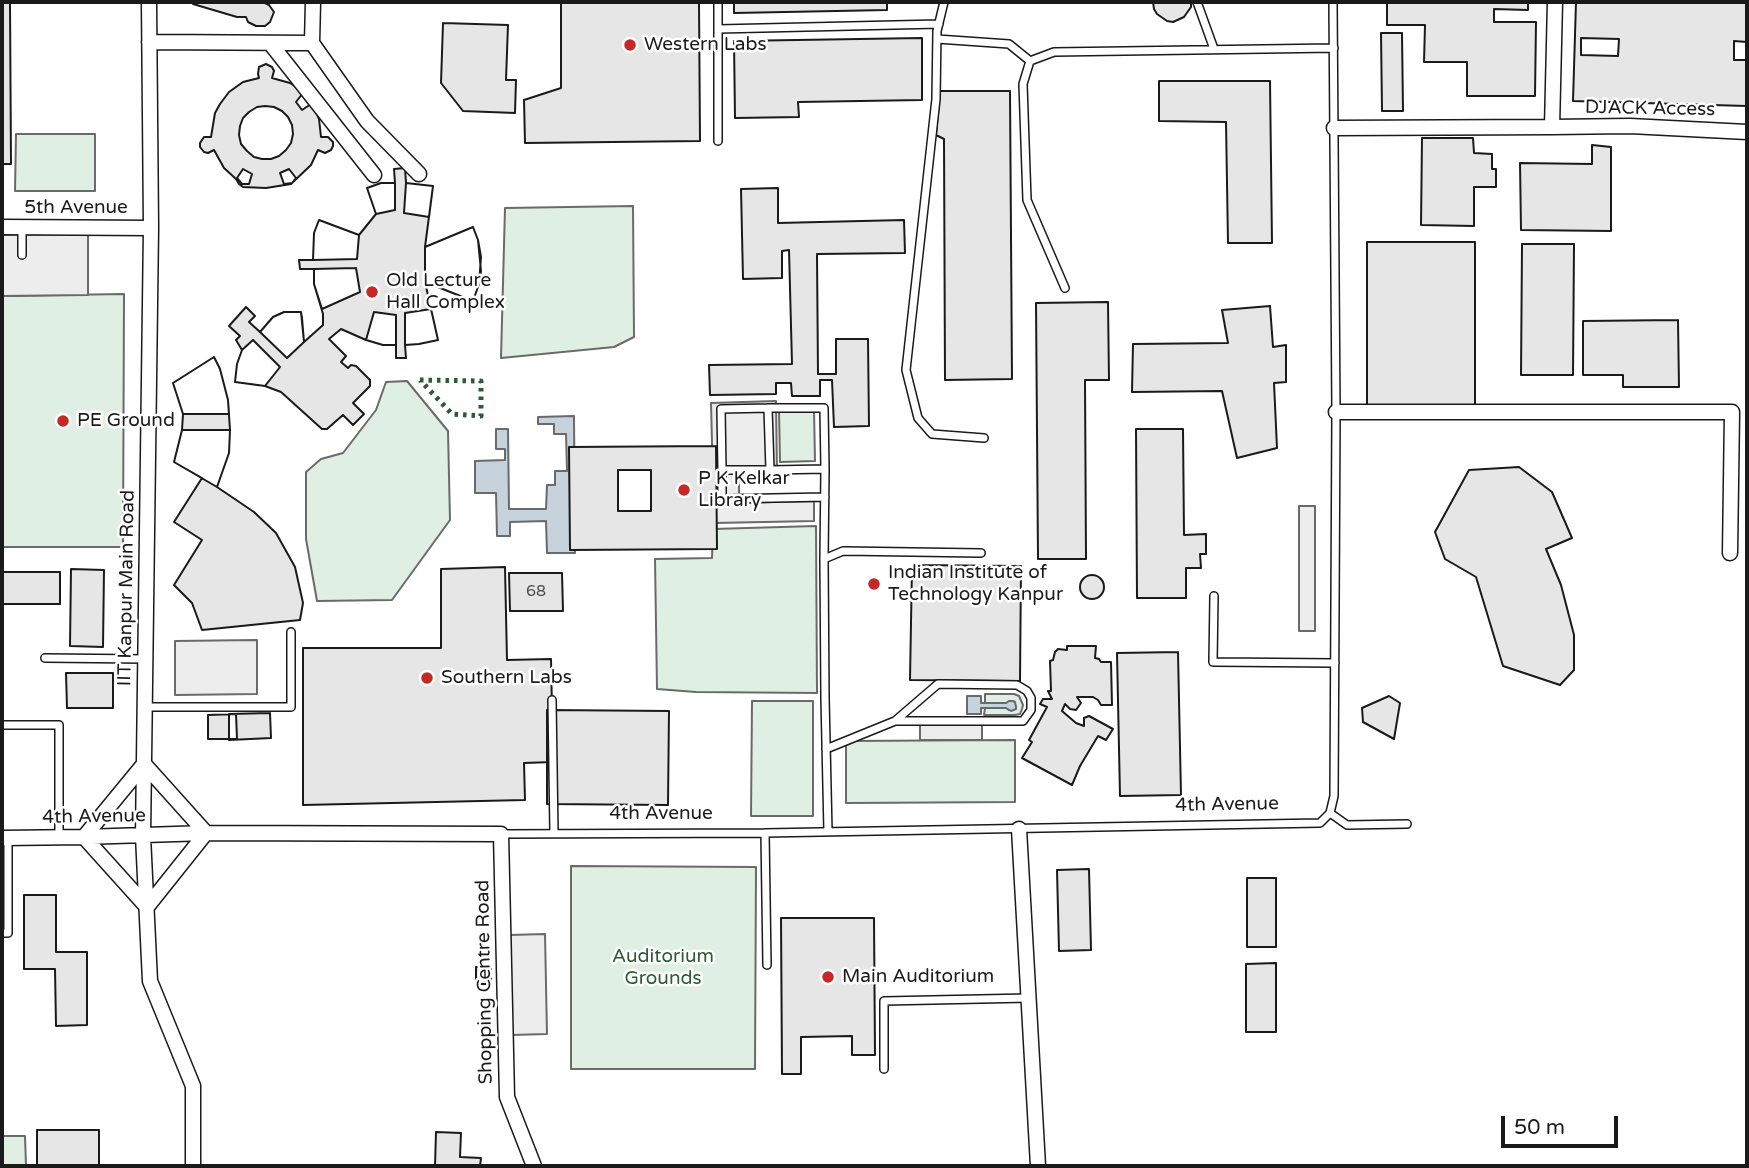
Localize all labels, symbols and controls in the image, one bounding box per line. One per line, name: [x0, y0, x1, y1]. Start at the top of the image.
place label: Western Labs: [644, 34, 767, 56]
marker: Western Labs: [622, 37, 638, 53]
street label: DJACK Access: [1585, 96, 1715, 122]
street label: 5th Avenue: [24, 197, 128, 219]
place label: Old Lecture Hall Complex: [386, 270, 505, 314]
marker: Old Lecture Hall Complex: [364, 284, 380, 300]
place label: PE Ground: [77, 410, 175, 432]
marker: PE Ground: [55, 413, 71, 429]
place label: P K Kelkar Library: [698, 468, 790, 512]
marker: P K Kelkar Library: [676, 482, 692, 498]
street label: IIT Kanpur Main Road: [114, 490, 140, 686]
place label: Indian Institute of Technology Kanpur: [888, 562, 1063, 606]
marker: Indian Institute of Technology Kanpur: [866, 576, 882, 592]
house number: 68: [526, 582, 546, 602]
place label: Southern Labs: [441, 667, 572, 689]
marker: Southern Labs: [419, 670, 435, 686]
street label: 4th Avenue: [1175, 793, 1279, 817]
street label: 4th Avenue: [609, 803, 713, 825]
street label: 4th Avenue: [42, 805, 146, 829]
street label: Shopping Centre Road: [472, 880, 498, 1084]
park label: Auditorium Grounds: [612, 946, 714, 990]
place label: Main Auditorium: [842, 966, 994, 988]
marker: Main Auditorium: [820, 969, 836, 985]
scale bar: [1504, 1102, 1621, 1146]
text: 50 m: [1514, 1115, 1565, 1140]

